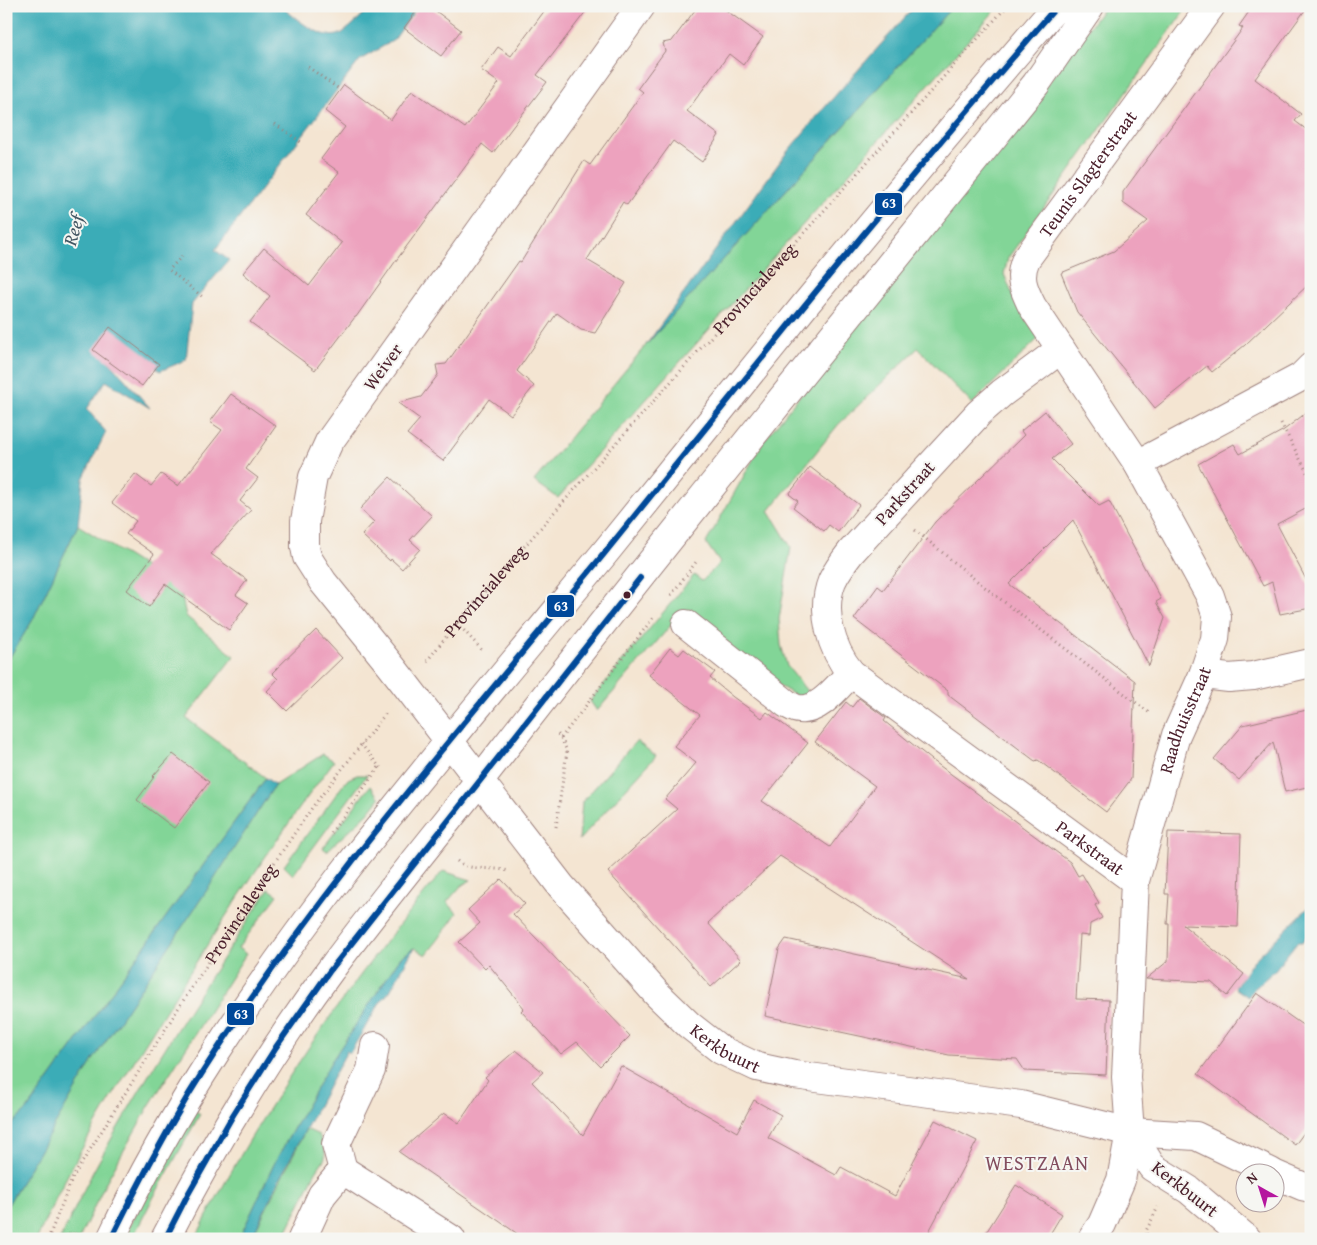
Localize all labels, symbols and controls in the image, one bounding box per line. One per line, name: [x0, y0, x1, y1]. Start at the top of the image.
street label: Teunis Slagterstraat: [1032, 104, 1144, 243]
line badge: 63: [874, 192, 903, 216]
text: 63: [882, 193, 896, 213]
water label: Reef: [55, 208, 92, 250]
street label: Provincialeweg: [706, 236, 802, 340]
street label: Weiver: [356, 337, 409, 396]
street label: Parkstraat: [868, 454, 941, 531]
street label: Provincialeweg: [437, 539, 533, 643]
unlabelled marker: [622, 590, 632, 600]
line badge: 63: [546, 594, 575, 618]
text: 63: [554, 596, 568, 616]
street label: Raadhuisstraat: [1152, 662, 1218, 776]
street label: Parkstraat: [1050, 813, 1130, 882]
street label: Provincialeweg: [197, 858, 283, 969]
line badge: 63: [226, 1002, 255, 1026]
text: 63: [234, 1004, 248, 1024]
street label: Kerkbuurt: [685, 1017, 766, 1080]
district label: WESTZAAN: [985, 1148, 1089, 1177]
street label: Kerkbuurt: [1146, 1154, 1225, 1224]
north arrow: [1234, 1162, 1284, 1212]
text: N: [1242, 1167, 1262, 1189]

